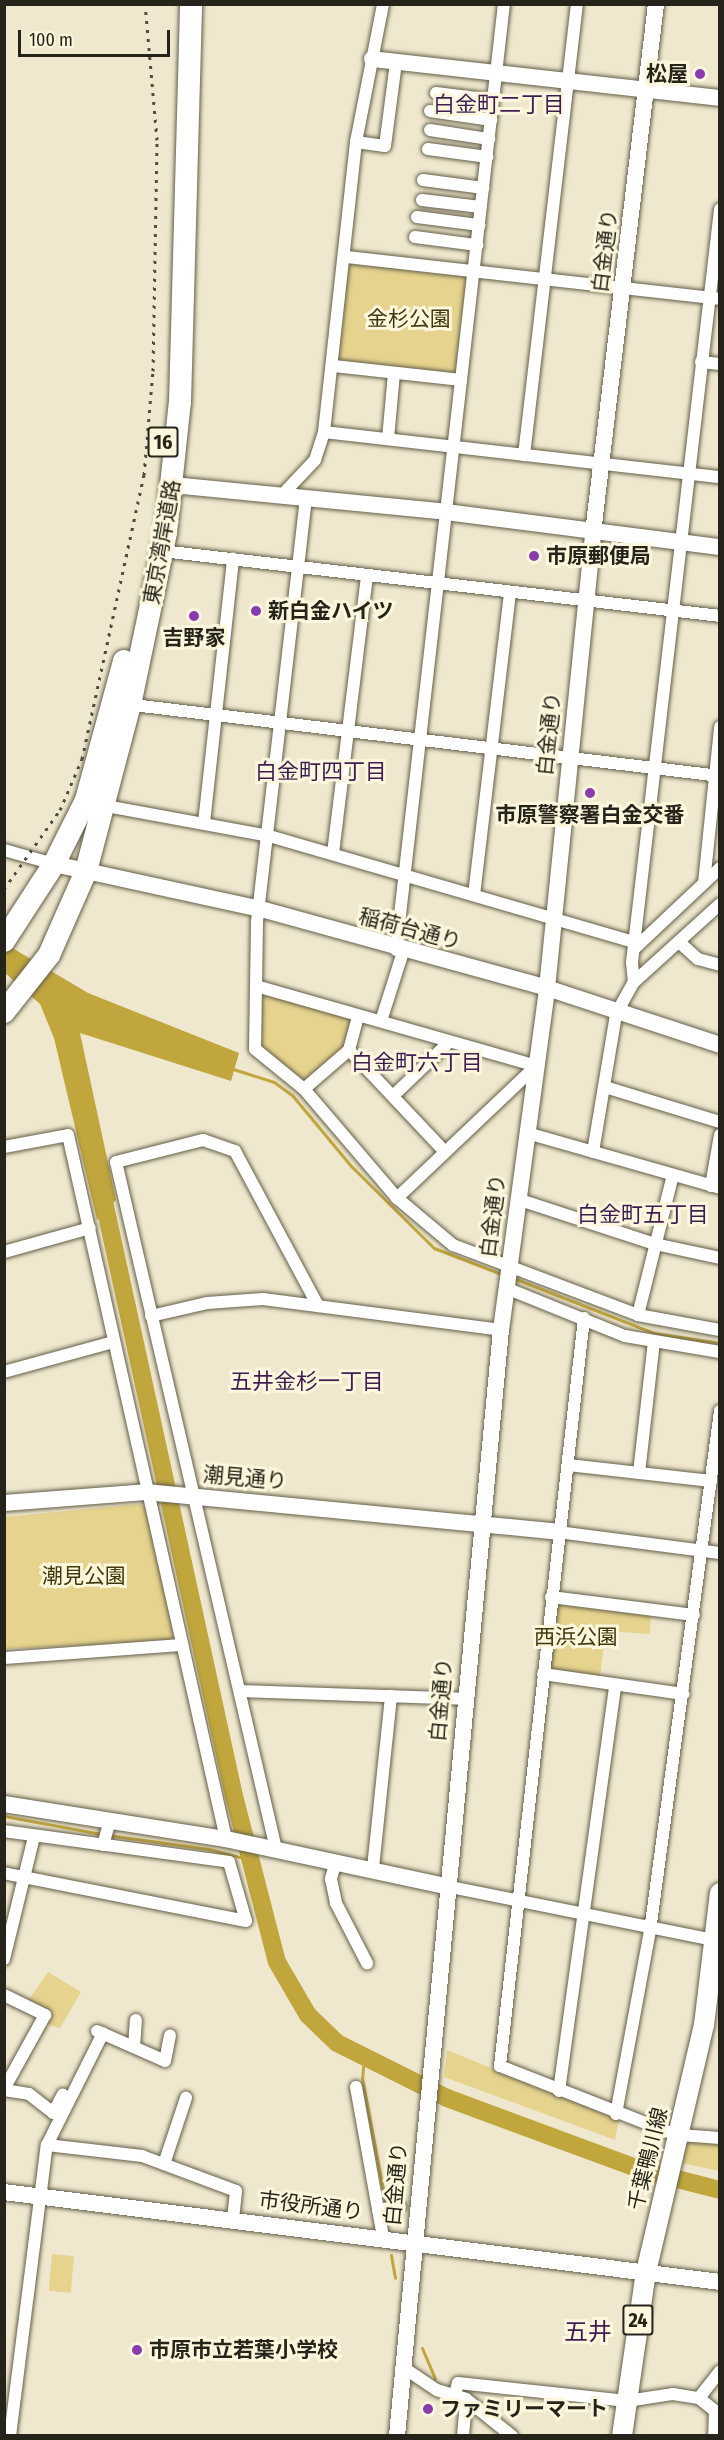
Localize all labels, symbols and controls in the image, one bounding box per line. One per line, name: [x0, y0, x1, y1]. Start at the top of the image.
scale bar: [21, 18, 172, 56]
text: 100 m: [29, 29, 73, 51]
place label: 松屋: [646, 61, 688, 87]
marker: 松屋: [693, 67, 707, 81]
district label: 白金町二丁目: [433, 92, 565, 118]
street label: 白金通り: [587, 208, 623, 294]
park label: 金杉公園: [367, 306, 451, 332]
road number: 16: [146, 425, 180, 459]
street label: 東京湾岸道路: [139, 478, 185, 606]
place label: 市原郵便局: [546, 543, 651, 569]
marker: 市原郵便局: [527, 549, 541, 563]
place label: 新白金ハイツ: [268, 598, 394, 624]
marker: 新白金ハイツ: [249, 604, 263, 618]
marker: 吉野家: [187, 609, 201, 623]
place label: 吉野家: [163, 625, 225, 651]
street label: 白金通り: [532, 691, 566, 777]
district label: 白金町四丁目: [255, 759, 387, 785]
marker: 市原警察署白金交番: [583, 786, 597, 800]
place label: 市原警察署白金交番: [496, 802, 684, 828]
street label: 稲荷台通り: [356, 903, 464, 955]
district label: 白金町六丁目: [351, 1050, 483, 1076]
street label: 白金通り: [475, 1173, 511, 1259]
district label: 白金町五丁目: [577, 1202, 709, 1228]
district label: 五井金杉一丁目: [230, 1369, 384, 1395]
street label: 潮見通り: [202, 1462, 288, 1494]
park label: 潮見公園: [42, 1563, 126, 1589]
park label: 西浜公園: [534, 1624, 618, 1650]
street label: 白金通り: [425, 1657, 457, 1743]
street label: 千葉鴨川線: [623, 2105, 673, 2213]
street label: 白金通り: [380, 2141, 412, 2227]
street label: 市役所通り: [257, 2187, 365, 2225]
road number: 24: [622, 2303, 654, 2337]
district label: 五井: [564, 2319, 612, 2347]
place label: 市原市立若葉小学校: [149, 2337, 338, 2363]
marker: 市原市立若葉小学校: [130, 2343, 144, 2357]
place label: ファミリーマート: [440, 2396, 608, 2422]
marker: ファミリーマート: [421, 2402, 435, 2416]

